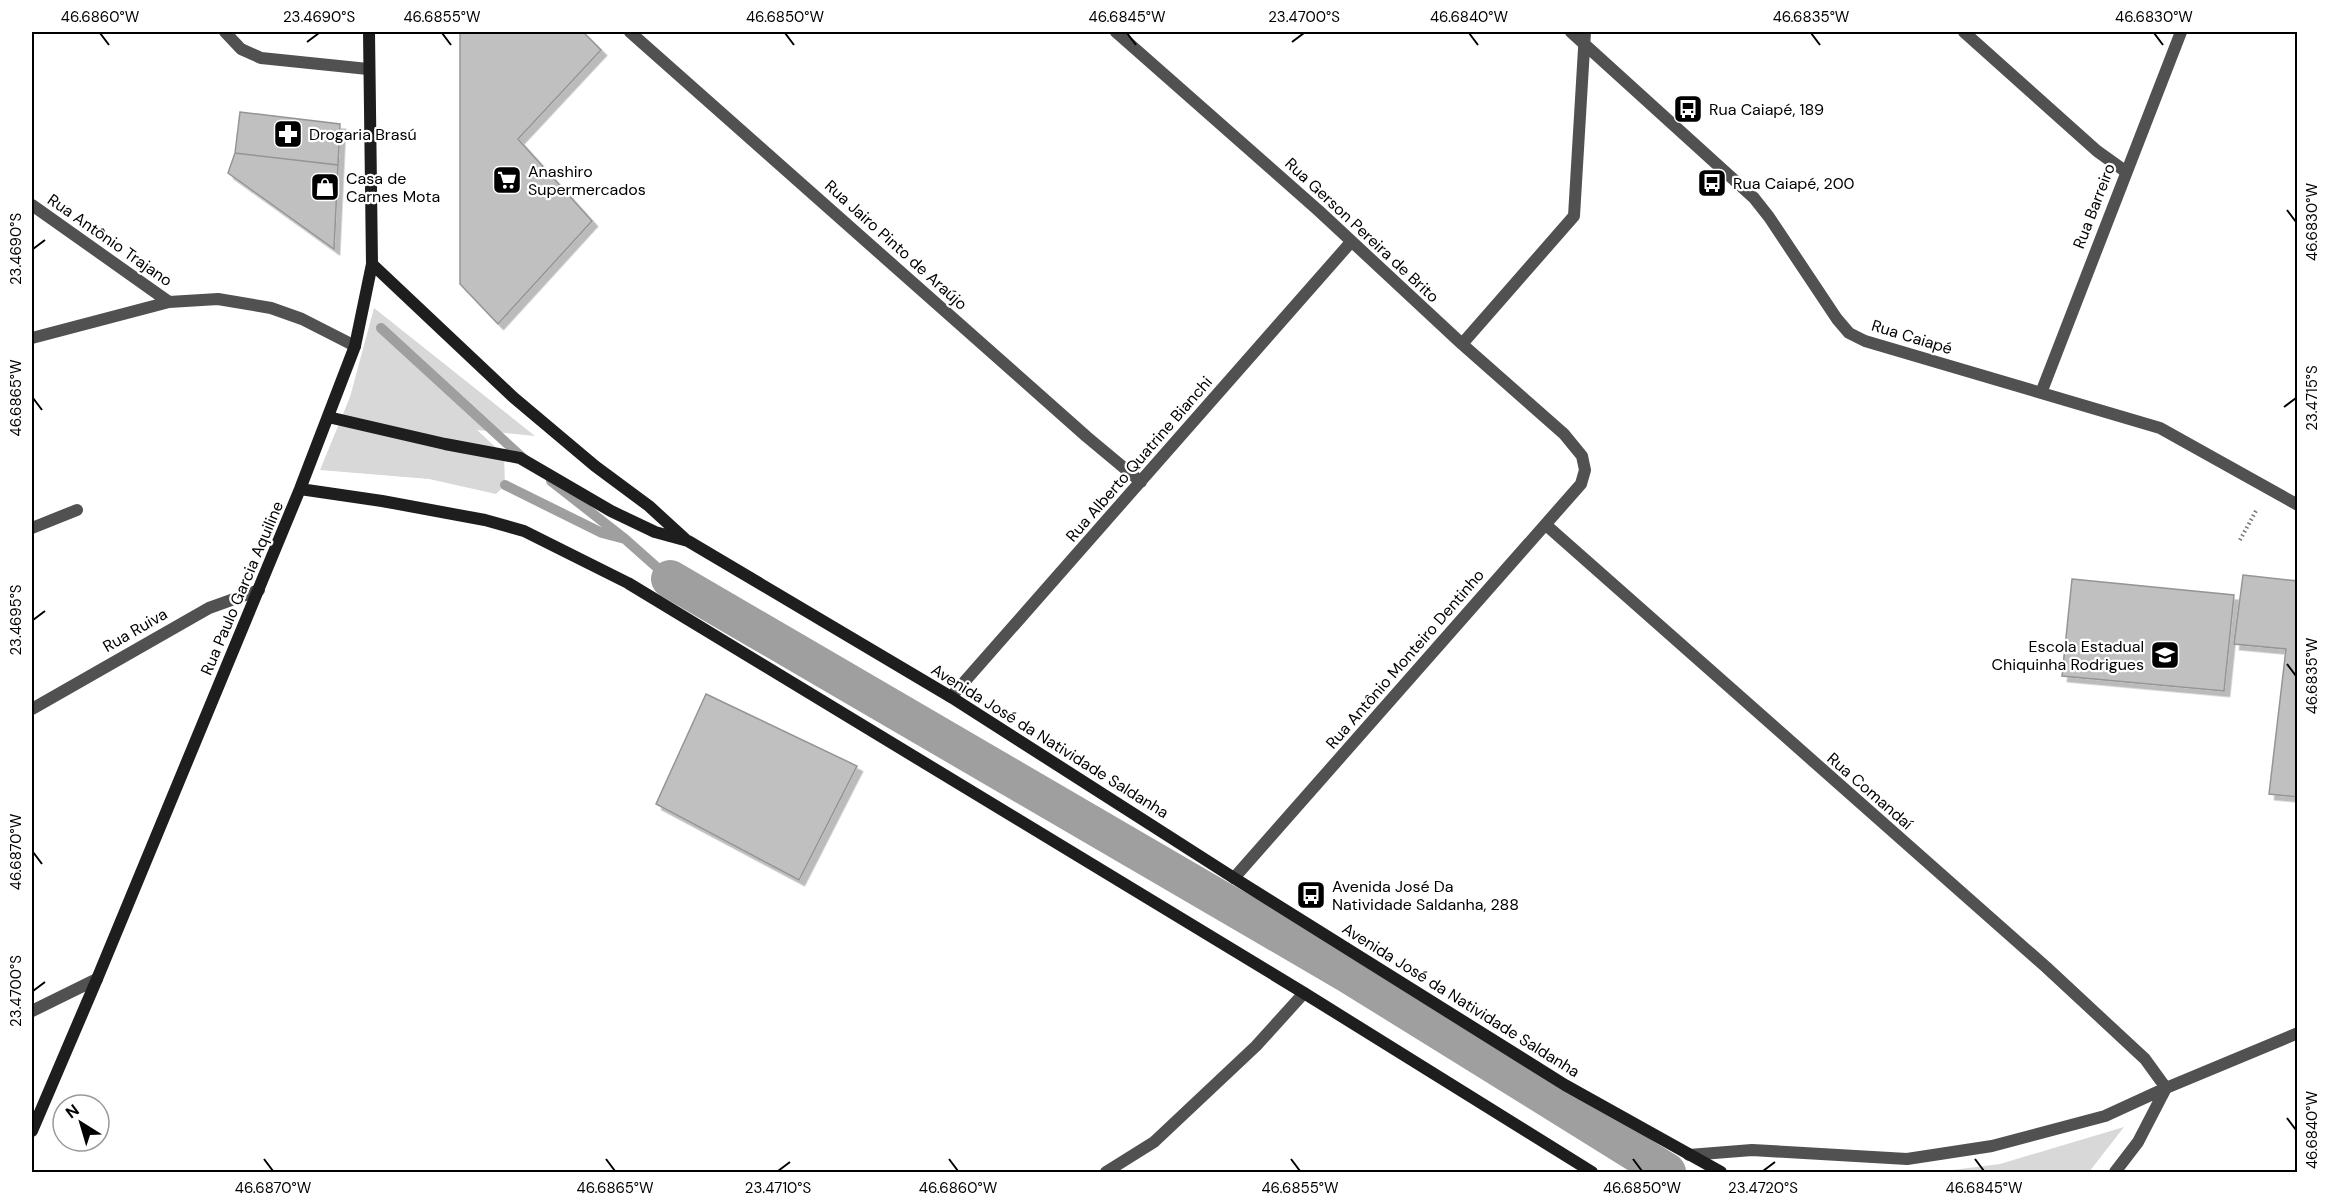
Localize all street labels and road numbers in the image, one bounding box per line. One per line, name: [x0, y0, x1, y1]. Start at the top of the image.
street label: Rua Gerson Pereira de Brito: [1280, 153, 1444, 307]
street label: Rua Barreiro: [2068, 160, 2120, 252]
street label: Rua Jairo Pinto de Araújo: [820, 175, 972, 315]
street label: Rua Antônio Trajano: [43, 189, 177, 291]
street label: Rua Caiapé: [1869, 315, 1955, 359]
street label: Rua Alberto Quatrine Bianchi: [1061, 372, 1217, 546]
street label: Rua Paulo Garcia Aquiline: [196, 498, 288, 678]
street label: Rua Antônio Monteiro Dentinho: [1321, 565, 1489, 753]
street label: Rua Ruiva: [99, 603, 171, 657]
street label: Avenida José da Natividade Saldanha: [927, 659, 1173, 823]
street label: Rua Comandaí: [1823, 748, 1918, 834]
street label: Avenida José da Natividade Saldanha: [1338, 918, 1584, 1082]

